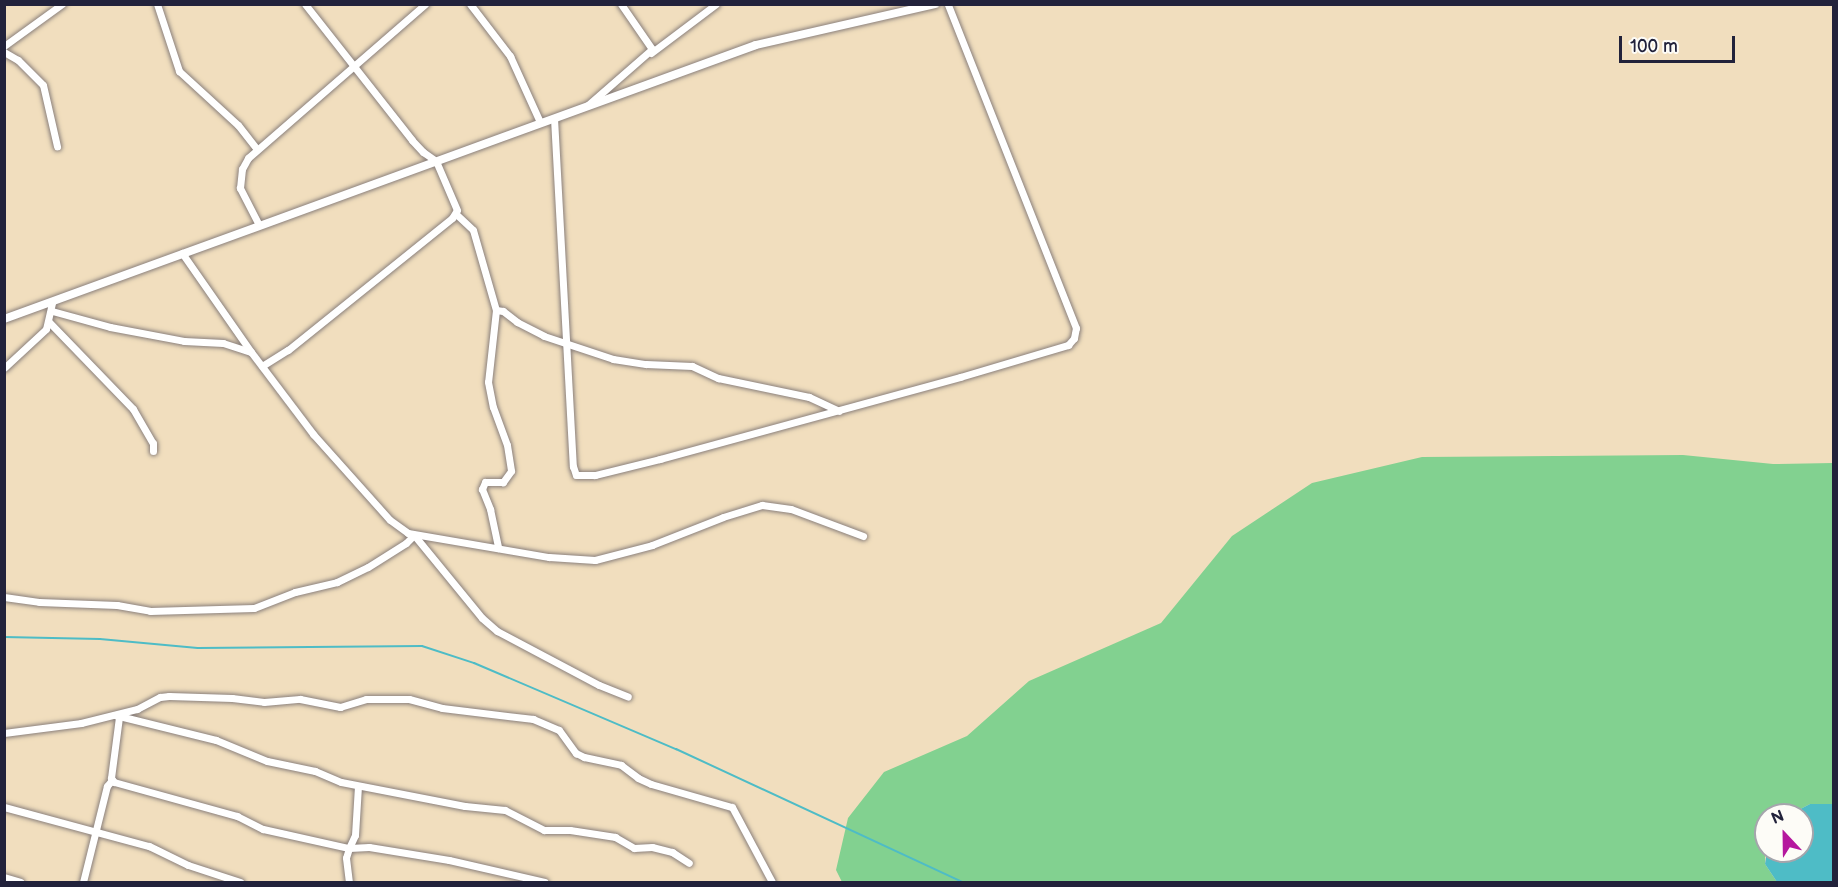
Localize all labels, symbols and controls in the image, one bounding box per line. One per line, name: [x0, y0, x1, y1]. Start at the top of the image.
scale bar: [1622, 24, 1738, 62]
text: 100 m: [1630, 36, 1678, 57]
north arrow: [1754, 803, 1814, 863]
text: N: [1769, 807, 1787, 829]

